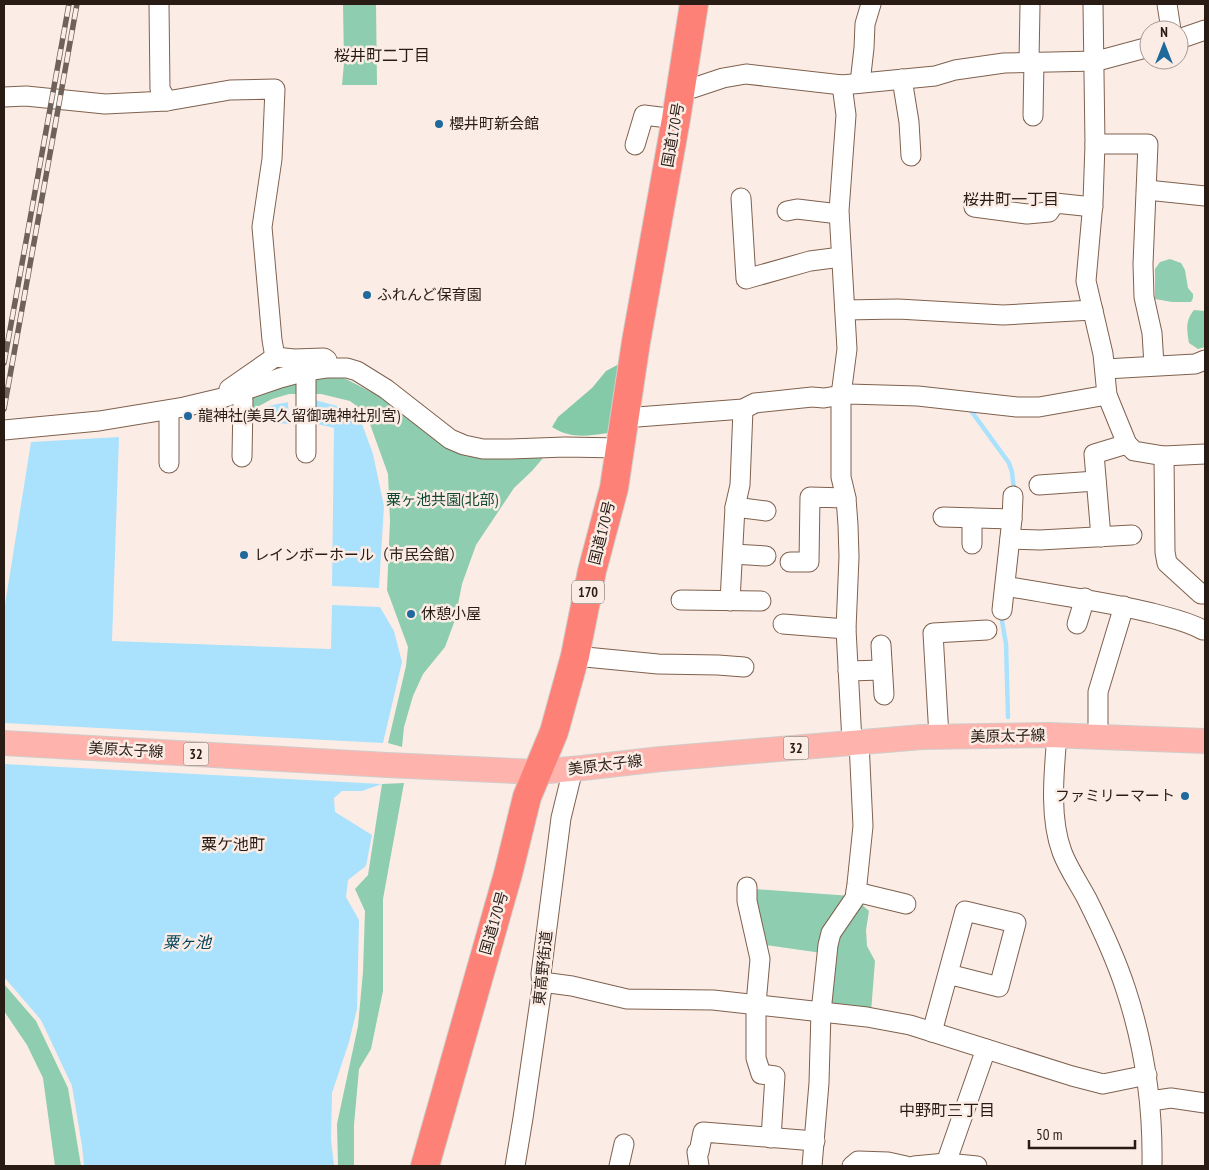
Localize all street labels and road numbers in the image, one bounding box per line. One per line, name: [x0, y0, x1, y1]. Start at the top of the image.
street label: 国道170号: [657, 101, 688, 169]
street label: 国道170号: [584, 499, 619, 567]
road number: 170: [572, 580, 604, 604]
street label: 美原太子線: [970, 725, 1046, 746]
road number: 32: [784, 736, 808, 760]
street label: 美原太子線: [88, 738, 164, 761]
road number: 32: [184, 742, 208, 766]
street label: 美原太子線: [567, 751, 643, 779]
street label: 国道170号: [475, 889, 512, 957]
street label: 東高野街道: [529, 930, 556, 1006]

